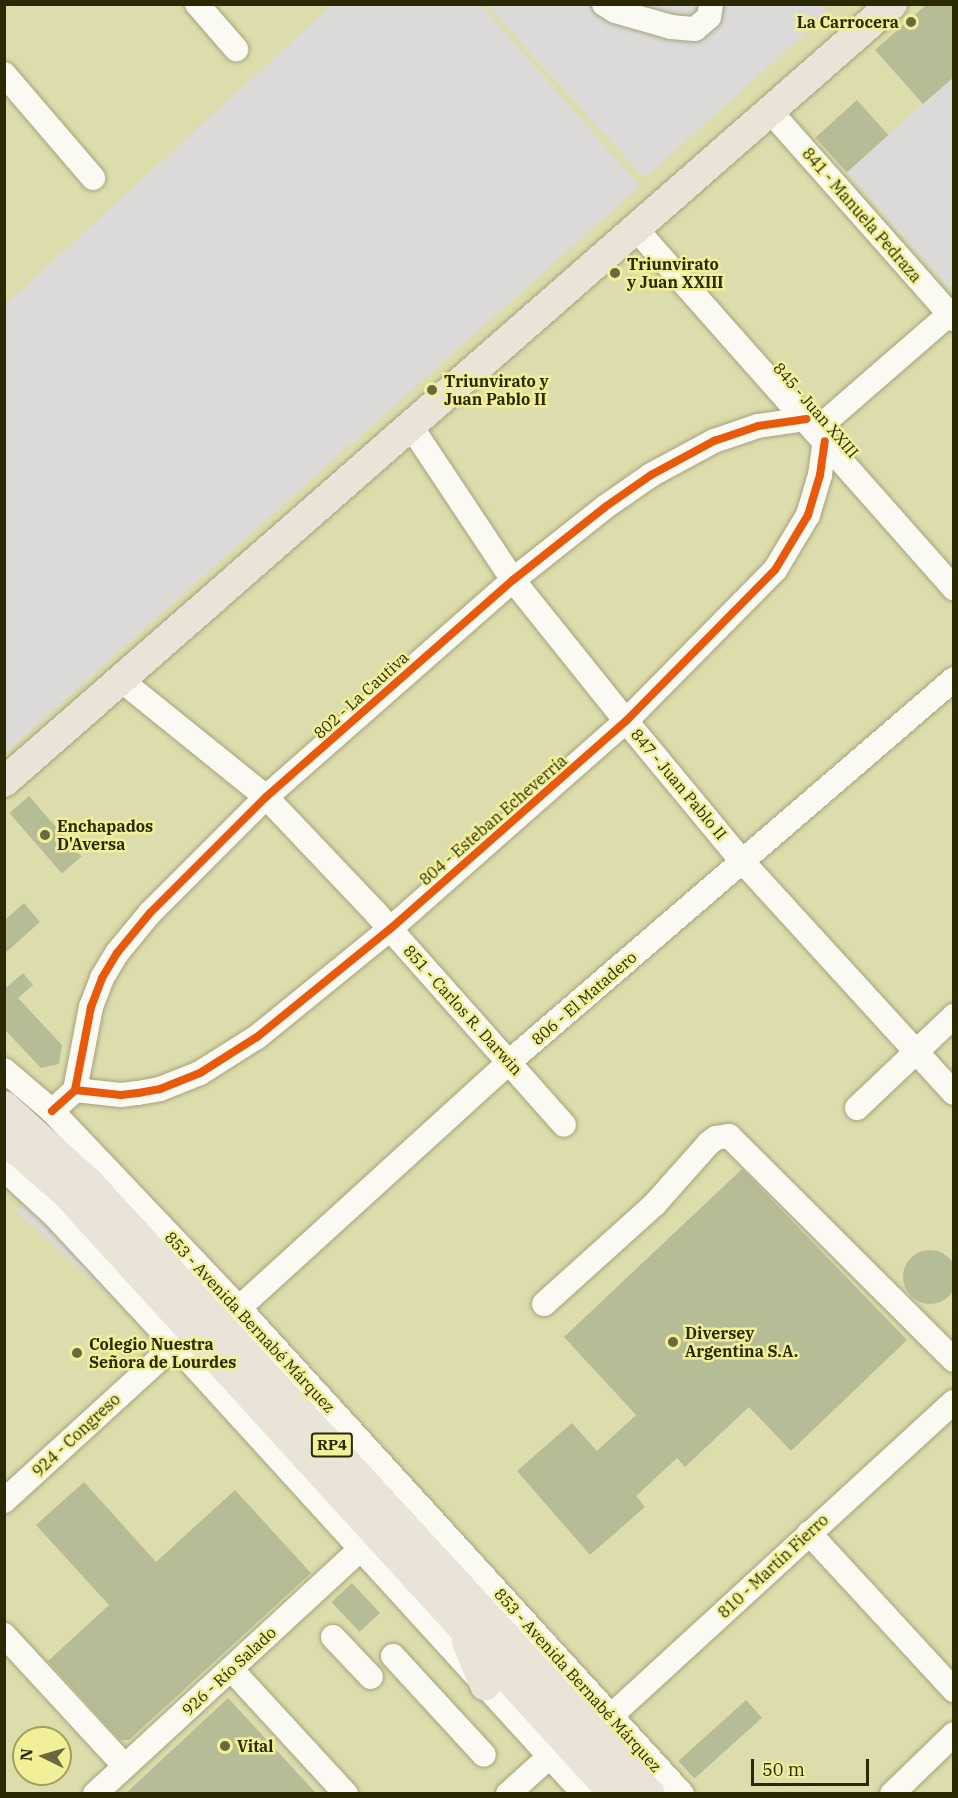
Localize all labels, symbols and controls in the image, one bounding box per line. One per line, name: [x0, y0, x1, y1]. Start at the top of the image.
place label: La Carrocera: [797, 12, 899, 32]
marker: La Carrocera: [904, 15, 918, 29]
street label: 841 - Manuela Pedraza: [798, 144, 926, 286]
place label: Triunvirato y Juan XXIII: [627, 254, 723, 292]
marker: Triunvirato y Juan XXIII: [608, 266, 622, 280]
street label: 845 - Juan XXIII: [769, 358, 863, 462]
place label: Triunvirato y Juan Pablo II: [444, 371, 549, 409]
marker: Triunvirato y Juan Pablo II: [425, 383, 439, 397]
street label: 802 - La Cautiva: [310, 647, 412, 743]
street label: 847 - Juan Pablo II: [627, 725, 731, 843]
street label: 804 - Esteban Echeverría: [415, 751, 571, 889]
place label: Enchapados D'Aversa: [57, 816, 153, 854]
marker: Enchapados D'Aversa: [38, 828, 52, 842]
street label: 851 - Carlos R. Darwin: [400, 941, 526, 1079]
street label: 806 - El Matadero: [528, 947, 640, 1049]
street label: 853 - Avenida Bernabé Márquez: [161, 1227, 339, 1417]
place label: Diversey Argentina S.A.: [685, 1323, 798, 1361]
place label: Colegio Nuestra Señora de Lourdes: [89, 1334, 236, 1372]
marker: Diversey Argentina S.A.: [666, 1335, 680, 1349]
marker: Colegio Nuestra Señora de Lourdes: [70, 1346, 84, 1360]
street label: 924 - Congreso: [28, 1389, 124, 1481]
road number: RP4: [310, 1433, 354, 1457]
street label: 810 - Martín Fierro: [714, 1510, 832, 1622]
street label: 853 - Avenida Bernabé Márquez: [490, 1584, 666, 1776]
street label: 926 - Río Salado: [178, 1623, 280, 1719]
north arrow: [12, 1726, 72, 1786]
place label: Vital: [237, 1736, 273, 1756]
marker: Vital: [218, 1739, 232, 1753]
text: N: [16, 1747, 37, 1762]
scale bar: [754, 1747, 872, 1785]
text: 50 m: [762, 1758, 805, 1781]

